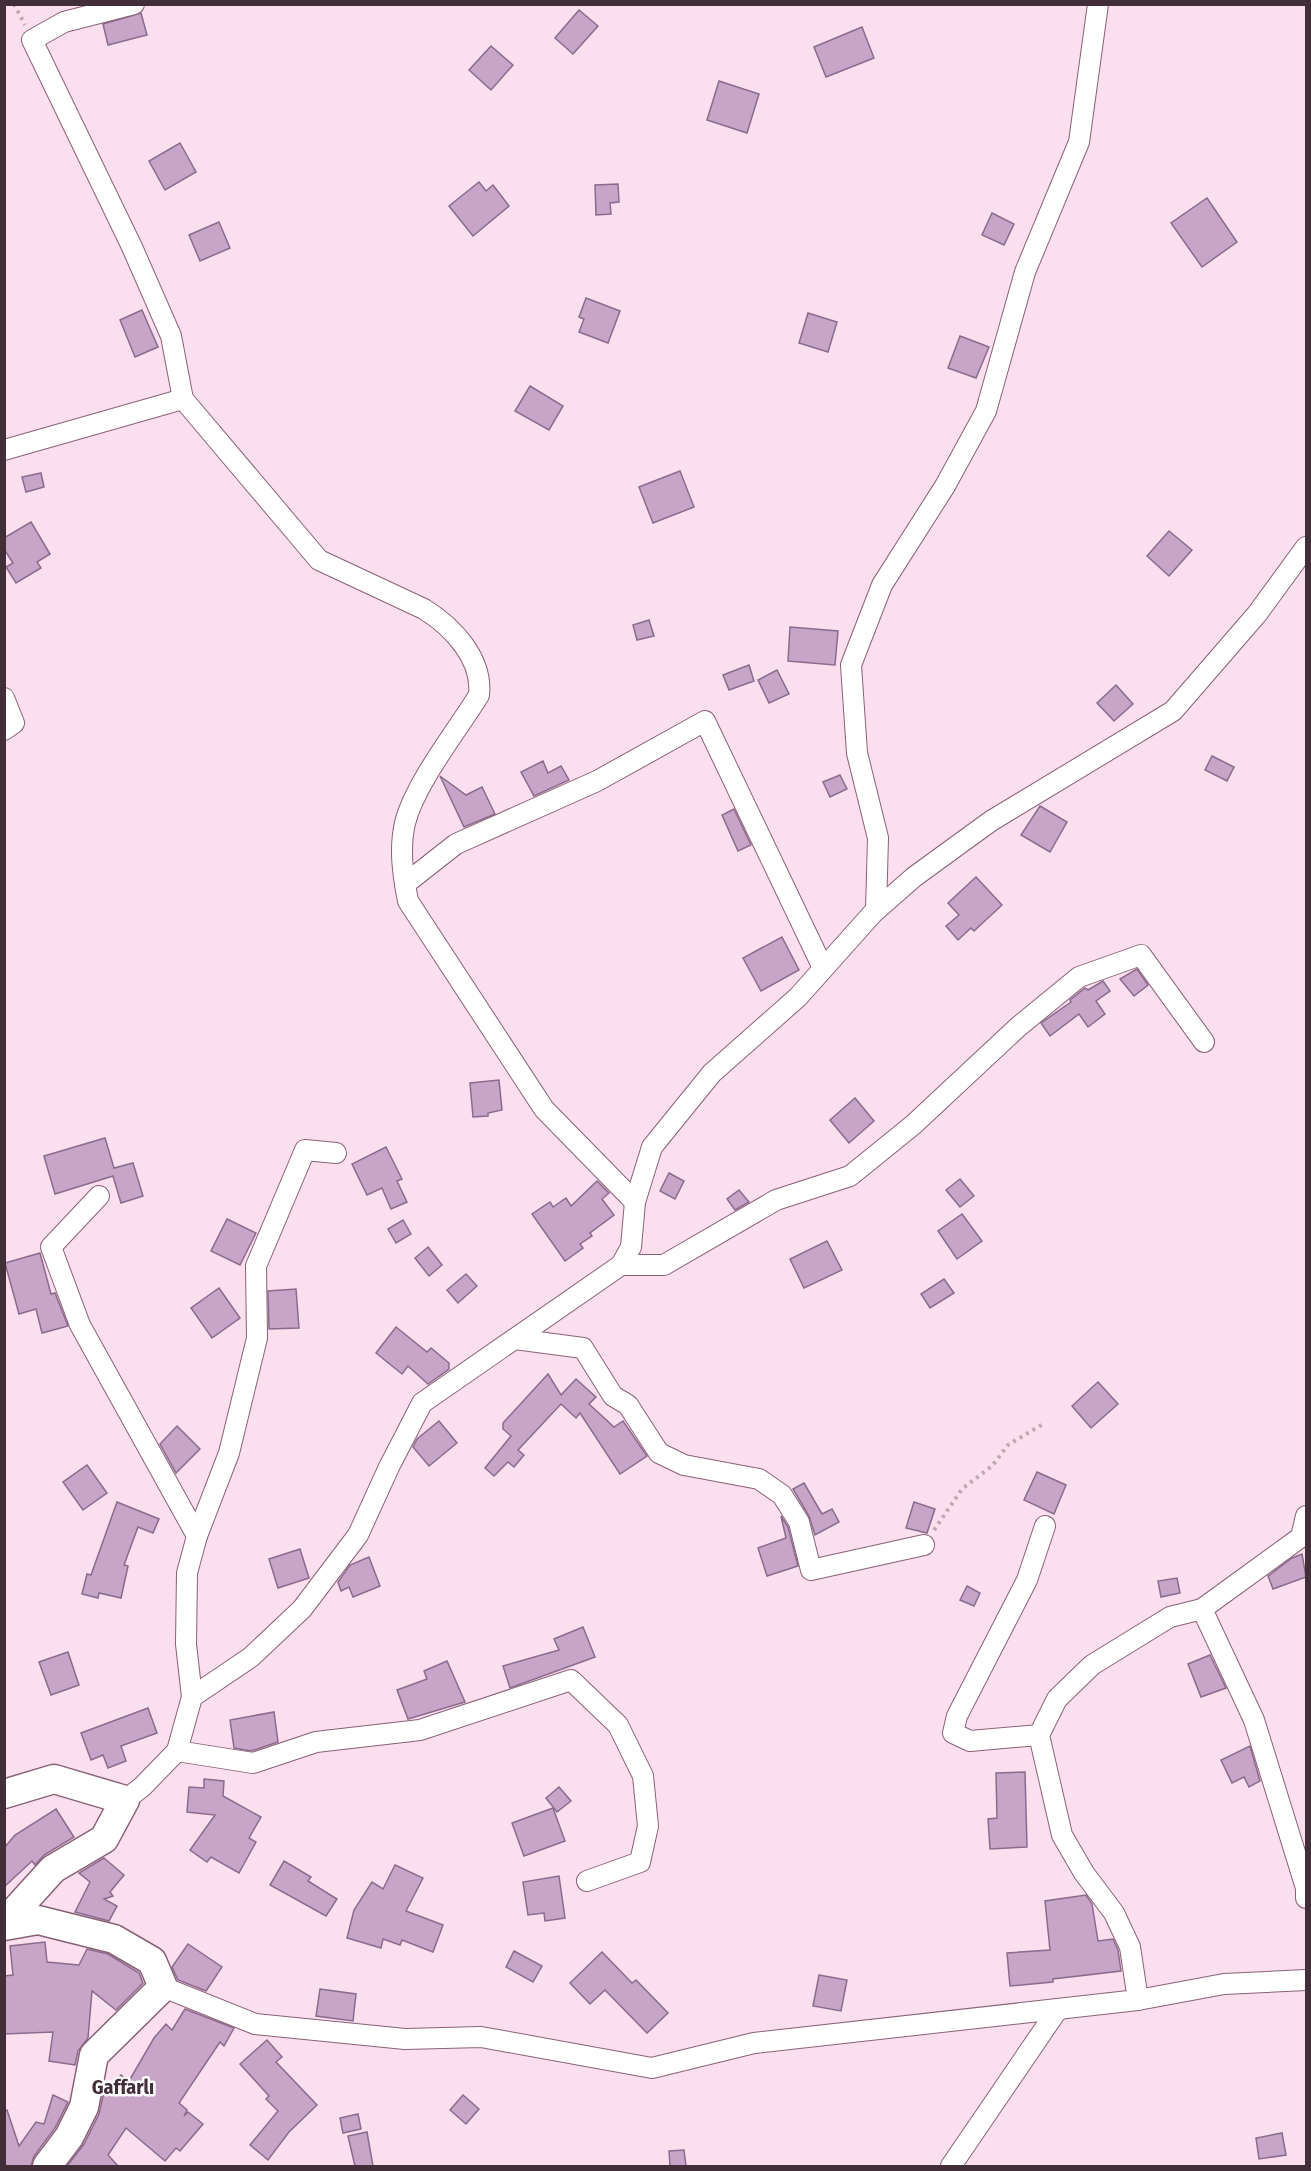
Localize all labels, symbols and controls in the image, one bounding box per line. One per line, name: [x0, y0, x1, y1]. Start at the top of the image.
district label: Gaffarlı: [92, 2075, 154, 2099]

